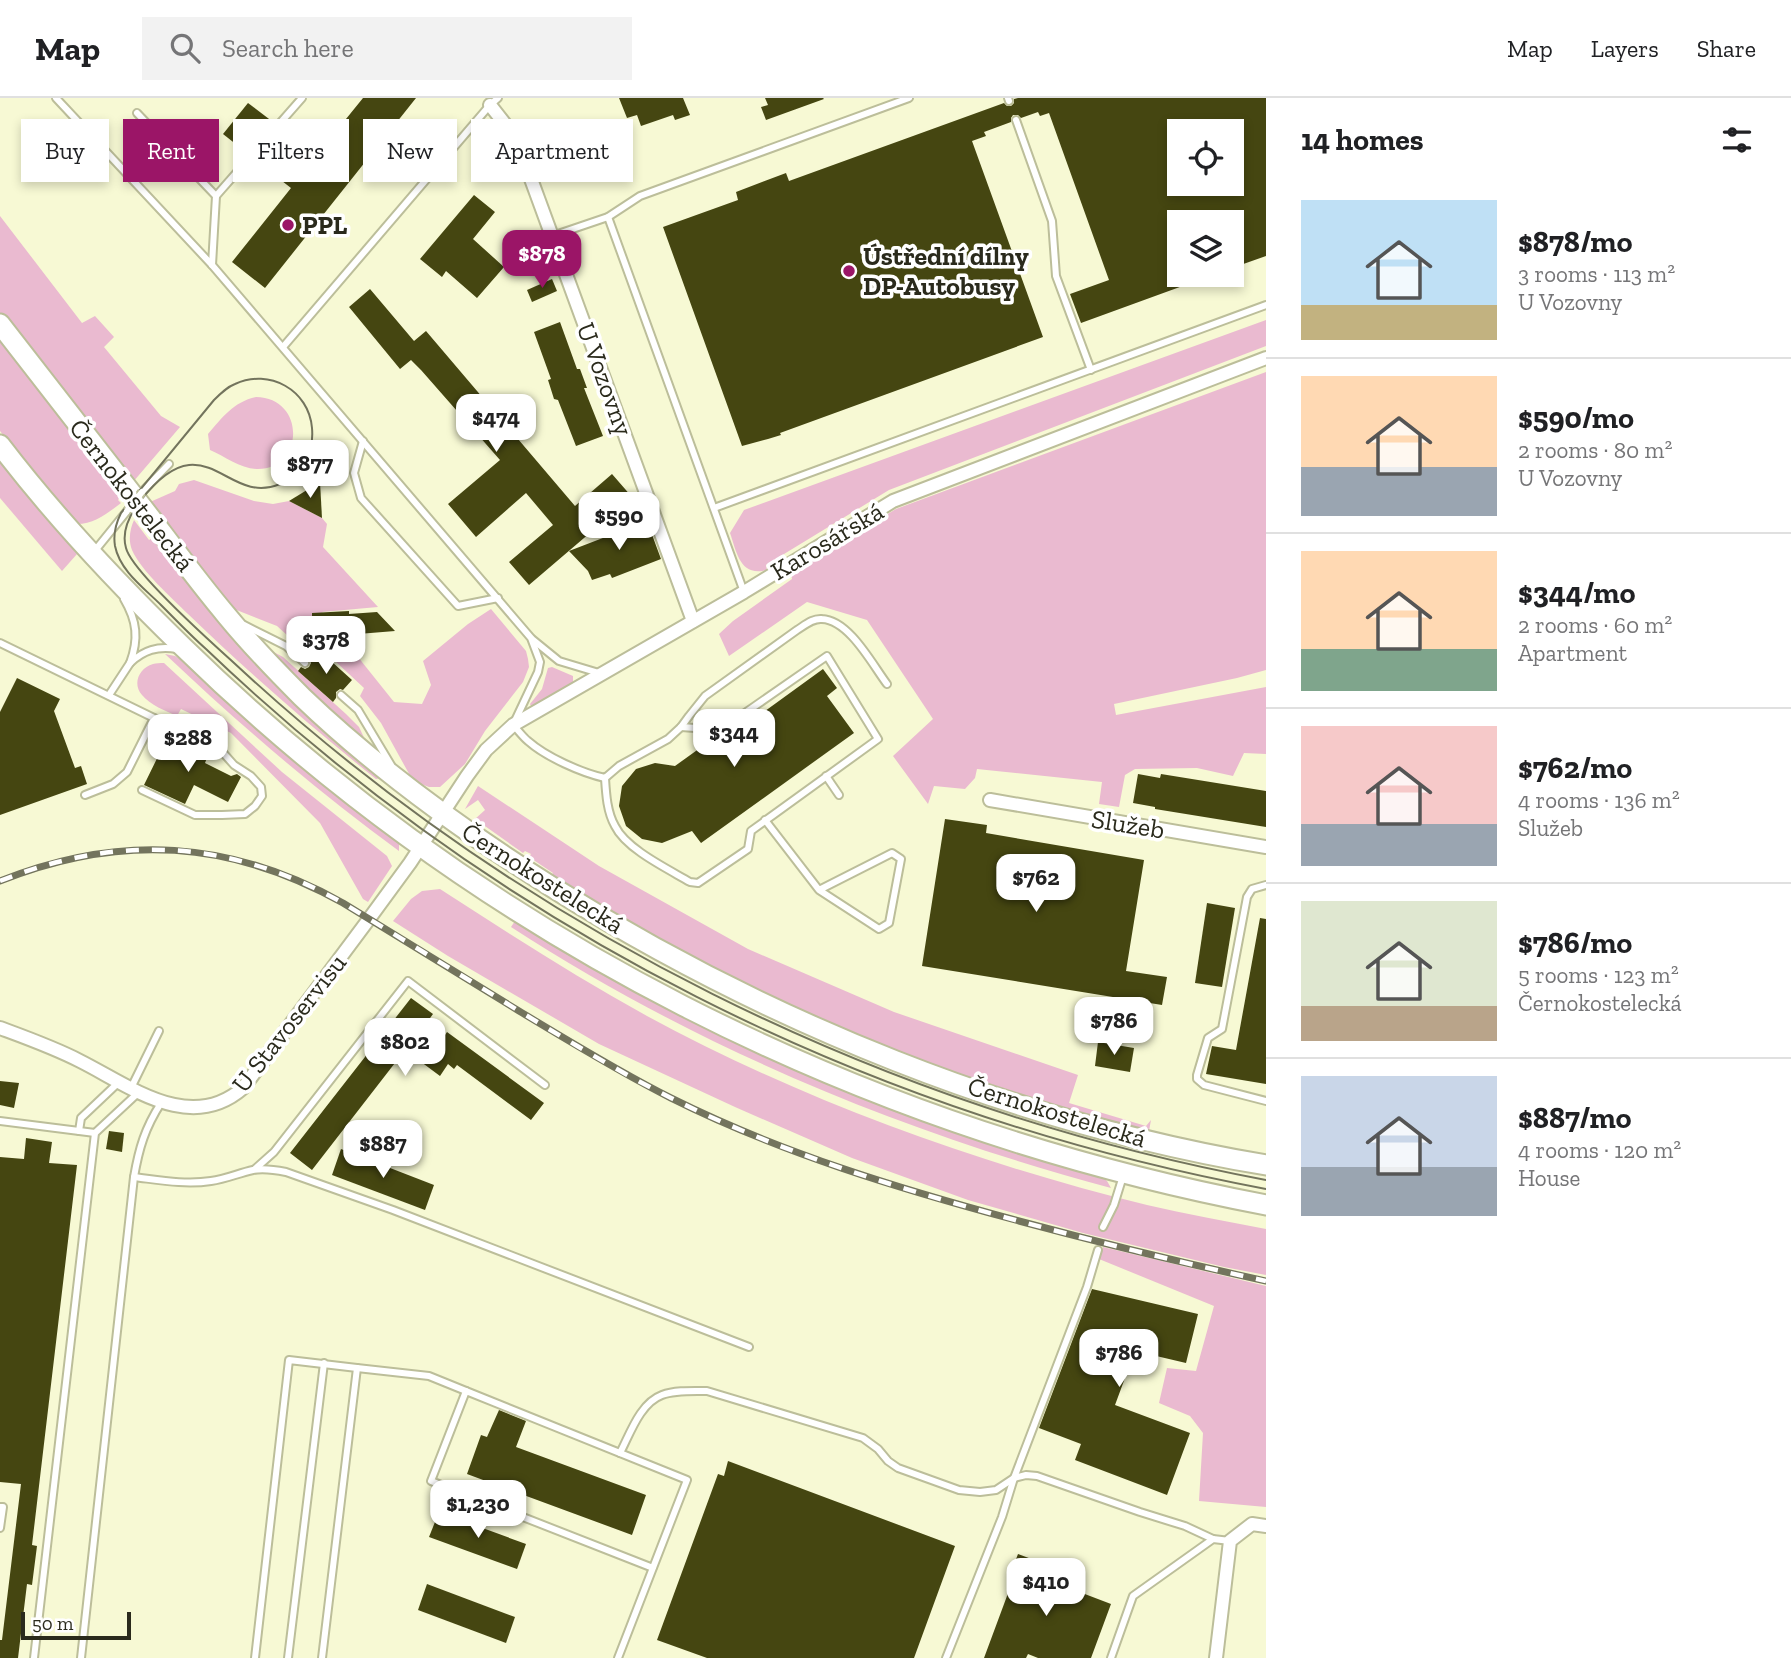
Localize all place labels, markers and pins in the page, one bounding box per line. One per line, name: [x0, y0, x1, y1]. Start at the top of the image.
place label: PPL: [302, 209, 348, 241]
marker: PPL: [280, 217, 296, 233]
pin: $878: [501, 230, 583, 290]
place label: Ústřední dílny DP-Autobusy: [863, 240, 1029, 302]
marker: Ústřední dílny DP-Autobusy: [841, 263, 857, 279]
pin: $474: [455, 394, 537, 454]
pin: $877: [269, 440, 351, 500]
pin: $590: [578, 492, 660, 552]
pin: $378: [285, 616, 367, 676]
pin: $344: [693, 710, 775, 769]
pin: $288: [147, 714, 229, 774]
pin: $762: [995, 854, 1077, 914]
pin: $786: [1073, 998, 1155, 1057]
pin: $802: [364, 1018, 446, 1078]
pin: $887: [342, 1121, 424, 1180]
pin: $786: [1078, 1330, 1160, 1389]
pin: $1,230: [421, 1480, 535, 1540]
pin: $410: [1005, 1558, 1087, 1618]

